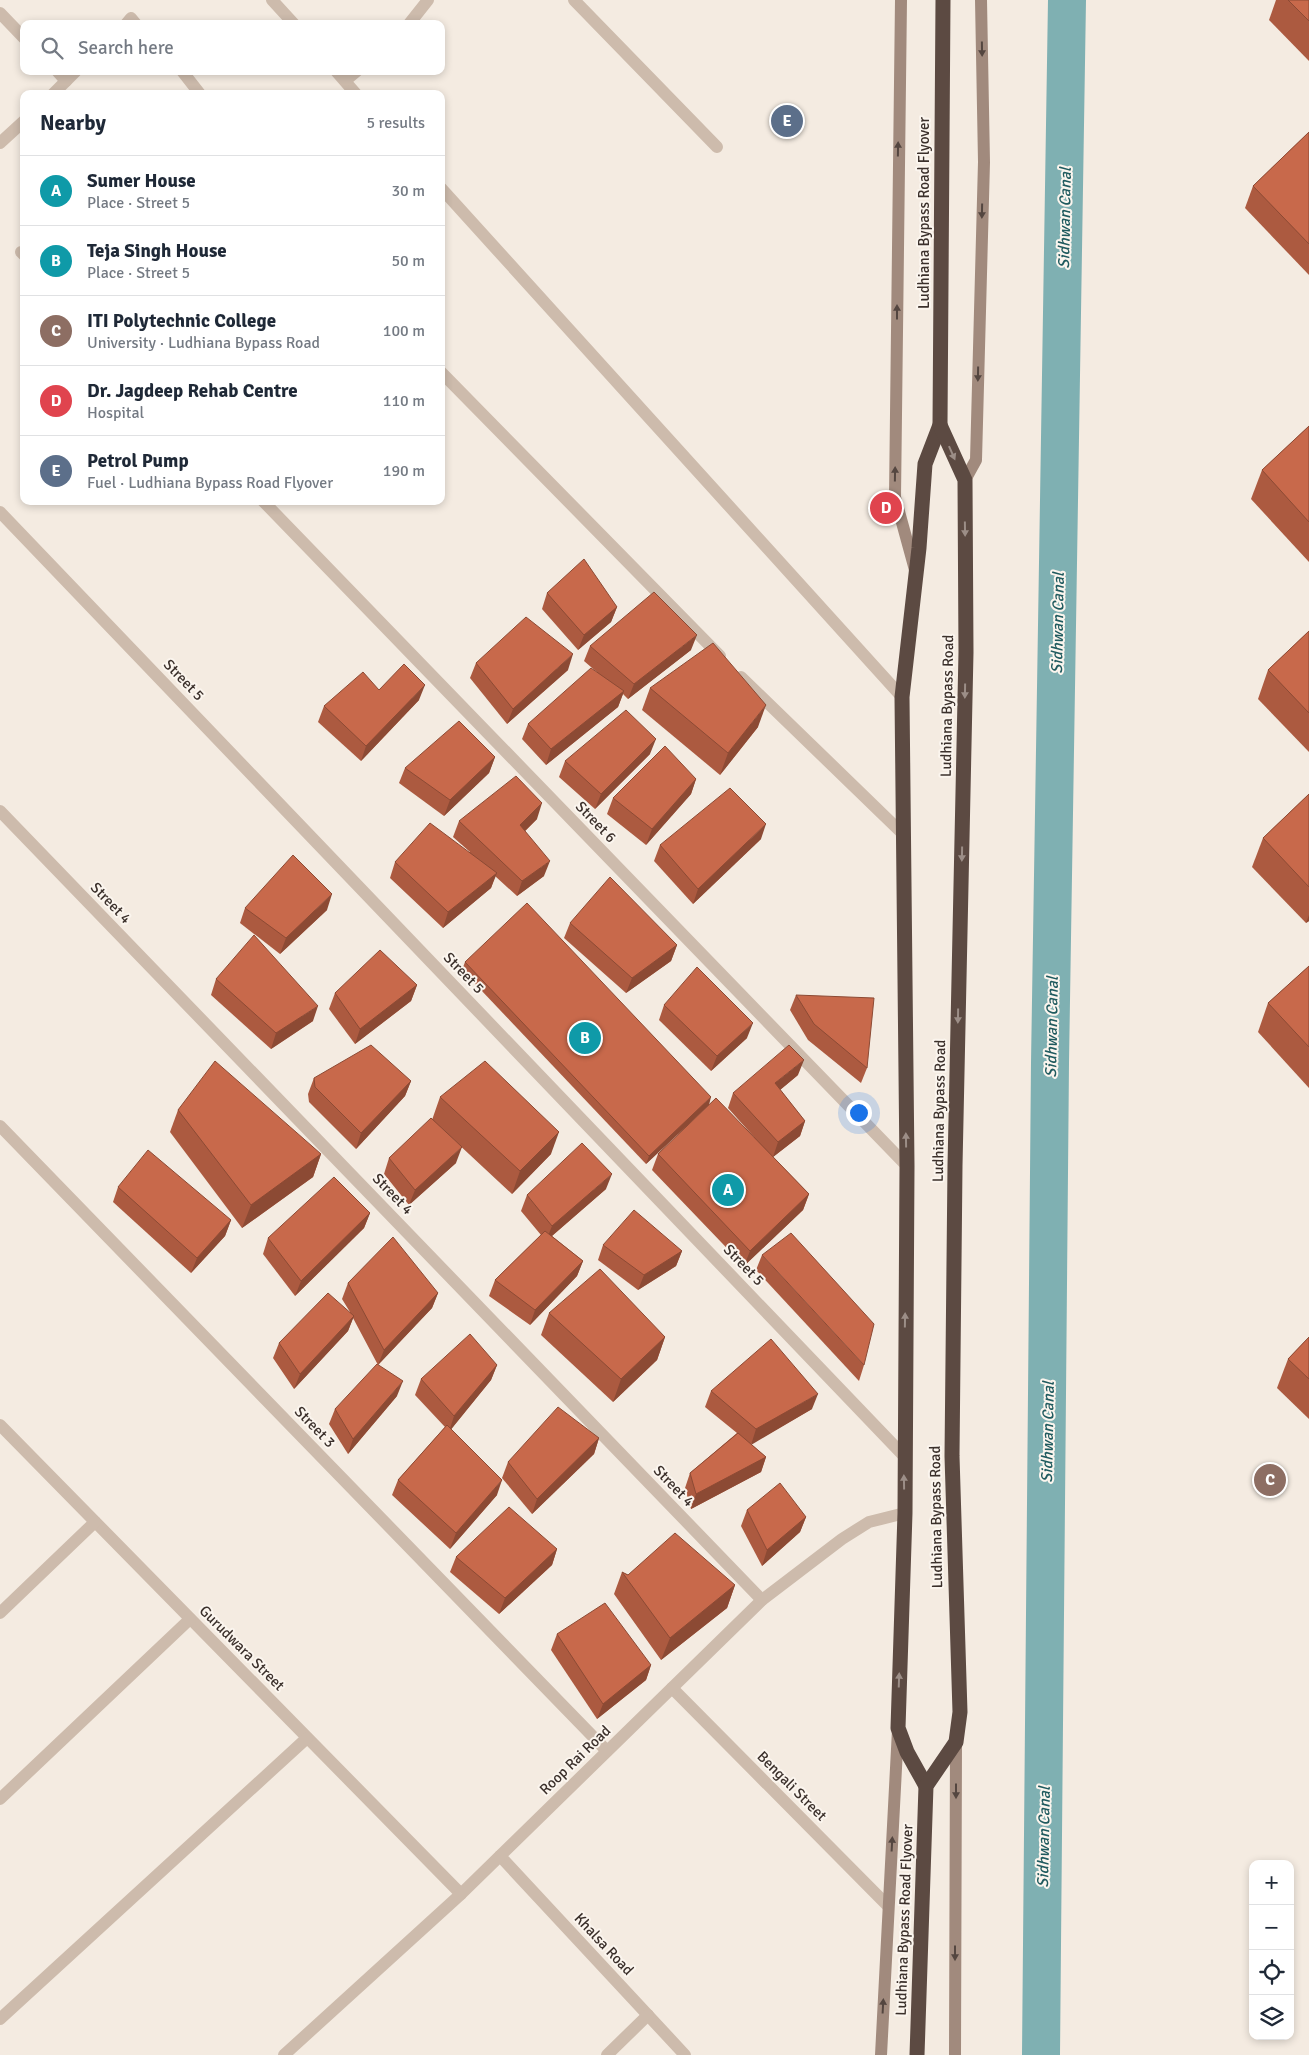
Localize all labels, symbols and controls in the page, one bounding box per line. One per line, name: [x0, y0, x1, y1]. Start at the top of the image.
search box: [20, 20, 445, 75]
icon: search: [38, 34, 66, 62]
text: Search here: [78, 36, 174, 60]
one-way arrow: [978, 41, 986, 57]
pin: E: [771, 102, 803, 140]
text: Nearby: [40, 110, 106, 136]
text: 5 results: [366, 113, 425, 133]
street label: Ludhiana Bypass Road Flyover: [915, 117, 933, 309]
one-way arrow: [895, 141, 903, 157]
water label: Sidhwan Canal: [1054, 166, 1076, 269]
text: Sumer House: [87, 169, 196, 193]
text: A: [51, 181, 61, 201]
text: 30 m: [391, 181, 425, 201]
text: Place · Street 5: [87, 193, 190, 213]
one-way arrow: [978, 203, 986, 219]
text: Teja Singh House: [87, 239, 227, 263]
text: B: [51, 251, 61, 271]
text: 50 m: [391, 251, 425, 271]
text: Place · Street 5: [87, 263, 190, 283]
one-way arrow: [893, 303, 901, 319]
text: ITI Polytechnic College: [87, 309, 276, 333]
text: C: [51, 321, 61, 341]
text: 100 m: [383, 321, 425, 341]
text: University · Ludhiana Bypass Road: [87, 333, 320, 353]
one-way arrow: [974, 366, 982, 382]
text: Dr. Jagdeep Rehab Centre: [87, 379, 298, 403]
text: D: [51, 391, 61, 411]
text: 110 m: [383, 391, 425, 411]
text: Hospital: [87, 403, 144, 423]
one-way arrow: [949, 446, 957, 460]
text: Petrol Pump: [87, 449, 189, 473]
text: E: [51, 461, 61, 481]
text: 190 m: [383, 461, 425, 481]
one-way arrow: [891, 466, 899, 482]
text: Fuel · Ludhiana Bypass Road Flyover: [87, 473, 333, 493]
pin: D: [870, 489, 902, 527]
one-way arrow: [961, 521, 969, 537]
water label: Sidhwan Canal: [1047, 571, 1069, 674]
street label: Ludhiana Bypass Road: [937, 635, 957, 777]
street label: Street 5: [160, 656, 208, 704]
one-way arrow: [961, 684, 969, 700]
street label: Street 6: [572, 798, 620, 846]
one-way arrow: [958, 846, 966, 862]
street label: Street 4: [87, 879, 135, 927]
street label: Street 5: [440, 949, 488, 997]
water label: Sidhwan Canal: [1041, 975, 1063, 1078]
one-way arrow: [954, 1009, 962, 1025]
pin: B: [569, 1019, 601, 1057]
street label: Ludhiana Bypass Road: [929, 1040, 949, 1182]
your location: [846, 1100, 872, 1126]
one-way arrow: [902, 1132, 910, 1148]
street label: Street 4: [369, 1170, 417, 1218]
pin: A: [712, 1171, 744, 1209]
street label: Street 5: [720, 1241, 768, 1289]
one-way arrow: [901, 1312, 909, 1328]
water label: Sidhwan Canal: [1037, 1380, 1059, 1483]
street label: Street 3: [291, 1403, 339, 1451]
street label: Ludhiana Bypass Road: [926, 1446, 946, 1588]
pin: C: [1254, 1461, 1286, 1499]
street label: Street 4: [650, 1462, 698, 1510]
one-way arrow: [900, 1474, 908, 1490]
street label: Gurudwara Street: [196, 1602, 288, 1694]
one-way arrow: [896, 1672, 904, 1688]
street label: Roop Rai Road: [536, 1722, 614, 1798]
street label: Bengali Street: [753, 1747, 831, 1825]
one-way arrow: [951, 1783, 959, 1799]
water label: Sidhwan Canal: [1033, 1785, 1055, 1888]
street label: Ludhiana Bypass Road Flyover: [892, 1823, 916, 2016]
one-way arrow: [888, 1836, 896, 1852]
map controls: [1249, 1860, 1294, 2040]
button: +: [1249, 1860, 1294, 1905]
button: −: [1249, 1905, 1294, 1950]
street label: Khalsa Road: [571, 1909, 637, 1979]
one-way arrow: [951, 1946, 959, 1962]
button: locate: [1249, 1950, 1294, 1995]
button: layers: [1249, 1995, 1294, 2040]
one-way arrow: [879, 1998, 887, 2014]

